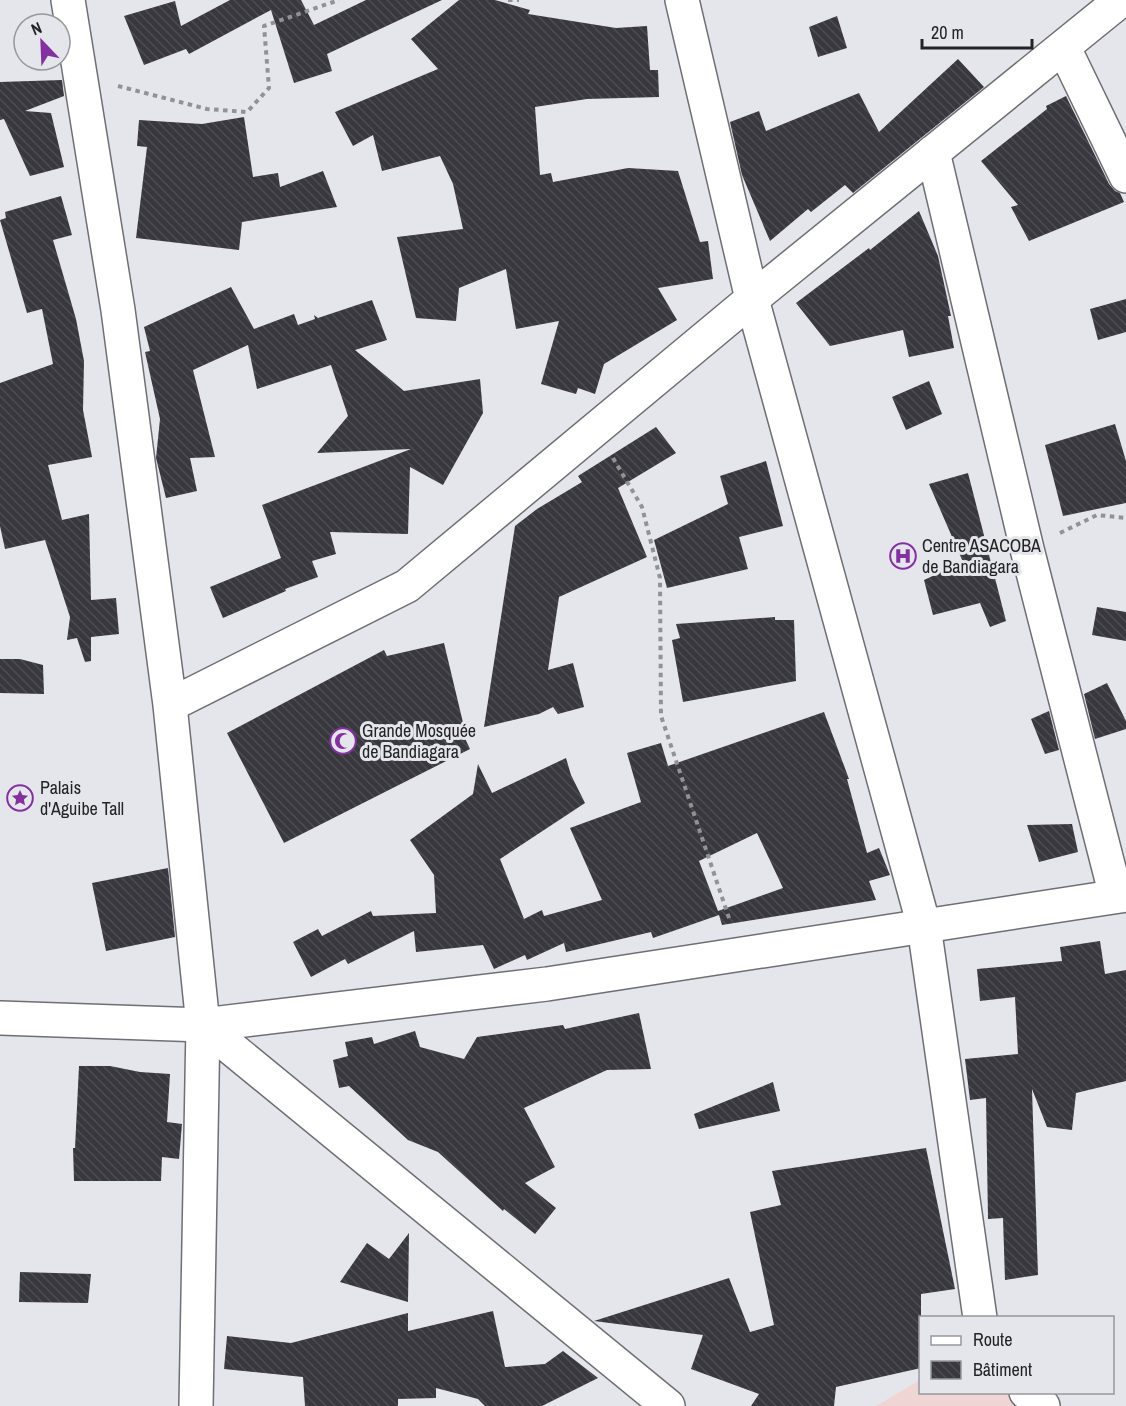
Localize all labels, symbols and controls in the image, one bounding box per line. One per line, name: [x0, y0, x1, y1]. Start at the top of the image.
north arrow: [12, 12, 72, 72]
scale bar: [922, 12, 1032, 50]
text: N: [27, 16, 45, 40]
text: 20 m: [931, 20, 964, 45]
place label: Centre ASACOBA de Bandiagara: [922, 533, 1041, 579]
hospital icon: Centre ASACOBA de Bandiagara: [888, 541, 918, 571]
place label: Grande Mosquée de Bandiagara: [362, 718, 476, 764]
mosque icon: Grande Mosquée de Bandiagara: [328, 726, 358, 756]
place label: Palais d'Aguibe Tall: [40, 775, 124, 821]
place icon: Palais d'Aguibe Tall: [5, 783, 35, 813]
legend: [919, 1316, 1114, 1394]
text: Route: [973, 1327, 1012, 1352]
text: Bâtiment: [973, 1357, 1032, 1382]

